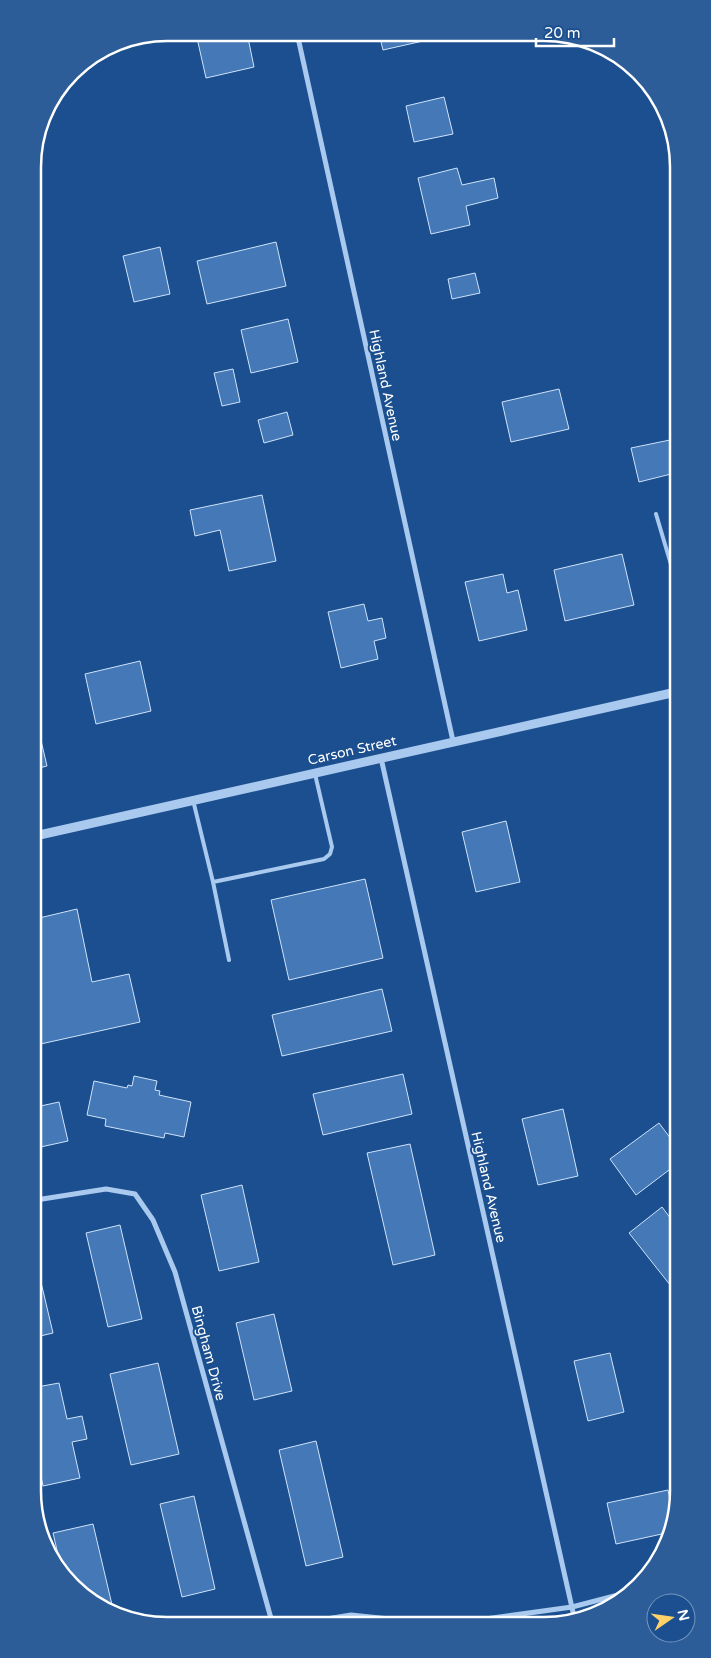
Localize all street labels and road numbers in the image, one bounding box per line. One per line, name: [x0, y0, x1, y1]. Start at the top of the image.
street label: Highland Avenue: [365, 328, 406, 443]
street label: Carson Street: [306, 732, 399, 769]
street label: Highland Avenue: [467, 1130, 510, 1245]
street label: Bingham Drive: [188, 1304, 229, 1403]

